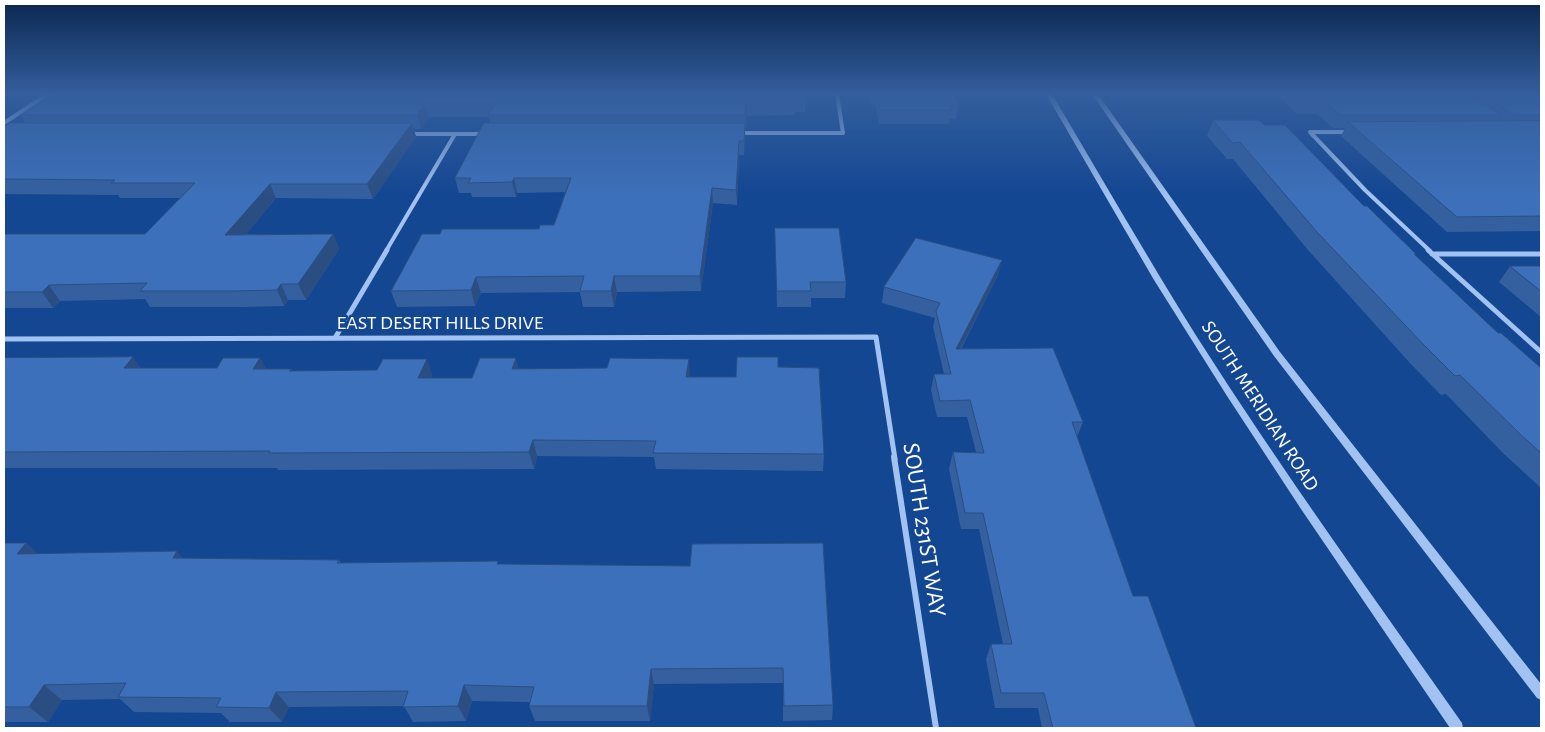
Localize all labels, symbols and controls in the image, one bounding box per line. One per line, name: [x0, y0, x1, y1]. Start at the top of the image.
street label: EAST DESERT HILLS DRIVE: [337, 311, 543, 335]
street label: SOUTH MERIDIAN ROAD: [1196, 316, 1324, 496]
street label: SOUTH 231ST WAY: [896, 441, 952, 619]

